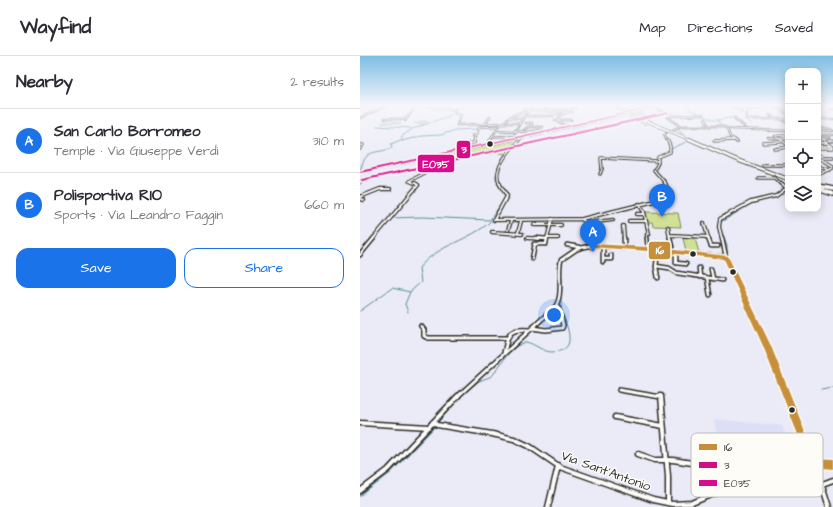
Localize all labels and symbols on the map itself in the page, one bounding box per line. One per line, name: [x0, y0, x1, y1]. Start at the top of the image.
unlabelled marker: [485, 139, 495, 149]
line badge: 3: [456, 140, 471, 159]
text: 3: [460, 142, 467, 157]
line badge: E035: [417, 154, 455, 173]
text: E035: [423, 157, 450, 172]
pin: B: [649, 184, 675, 217]
pin: A: [580, 219, 606, 252]
line badge: 16: [648, 241, 671, 260]
text: 16: [656, 243, 664, 258]
unlabelled marker: [688, 249, 698, 259]
unlabelled marker: [728, 267, 738, 277]
your location: [544, 305, 564, 325]
unlabelled marker: [787, 405, 797, 415]
legend: [691, 433, 823, 497]
text: 16: [724, 440, 732, 455]
street label: Via Sant'Antonio: [559, 446, 654, 496]
text: 3: [724, 458, 730, 473]
text: E035: [724, 476, 751, 491]

